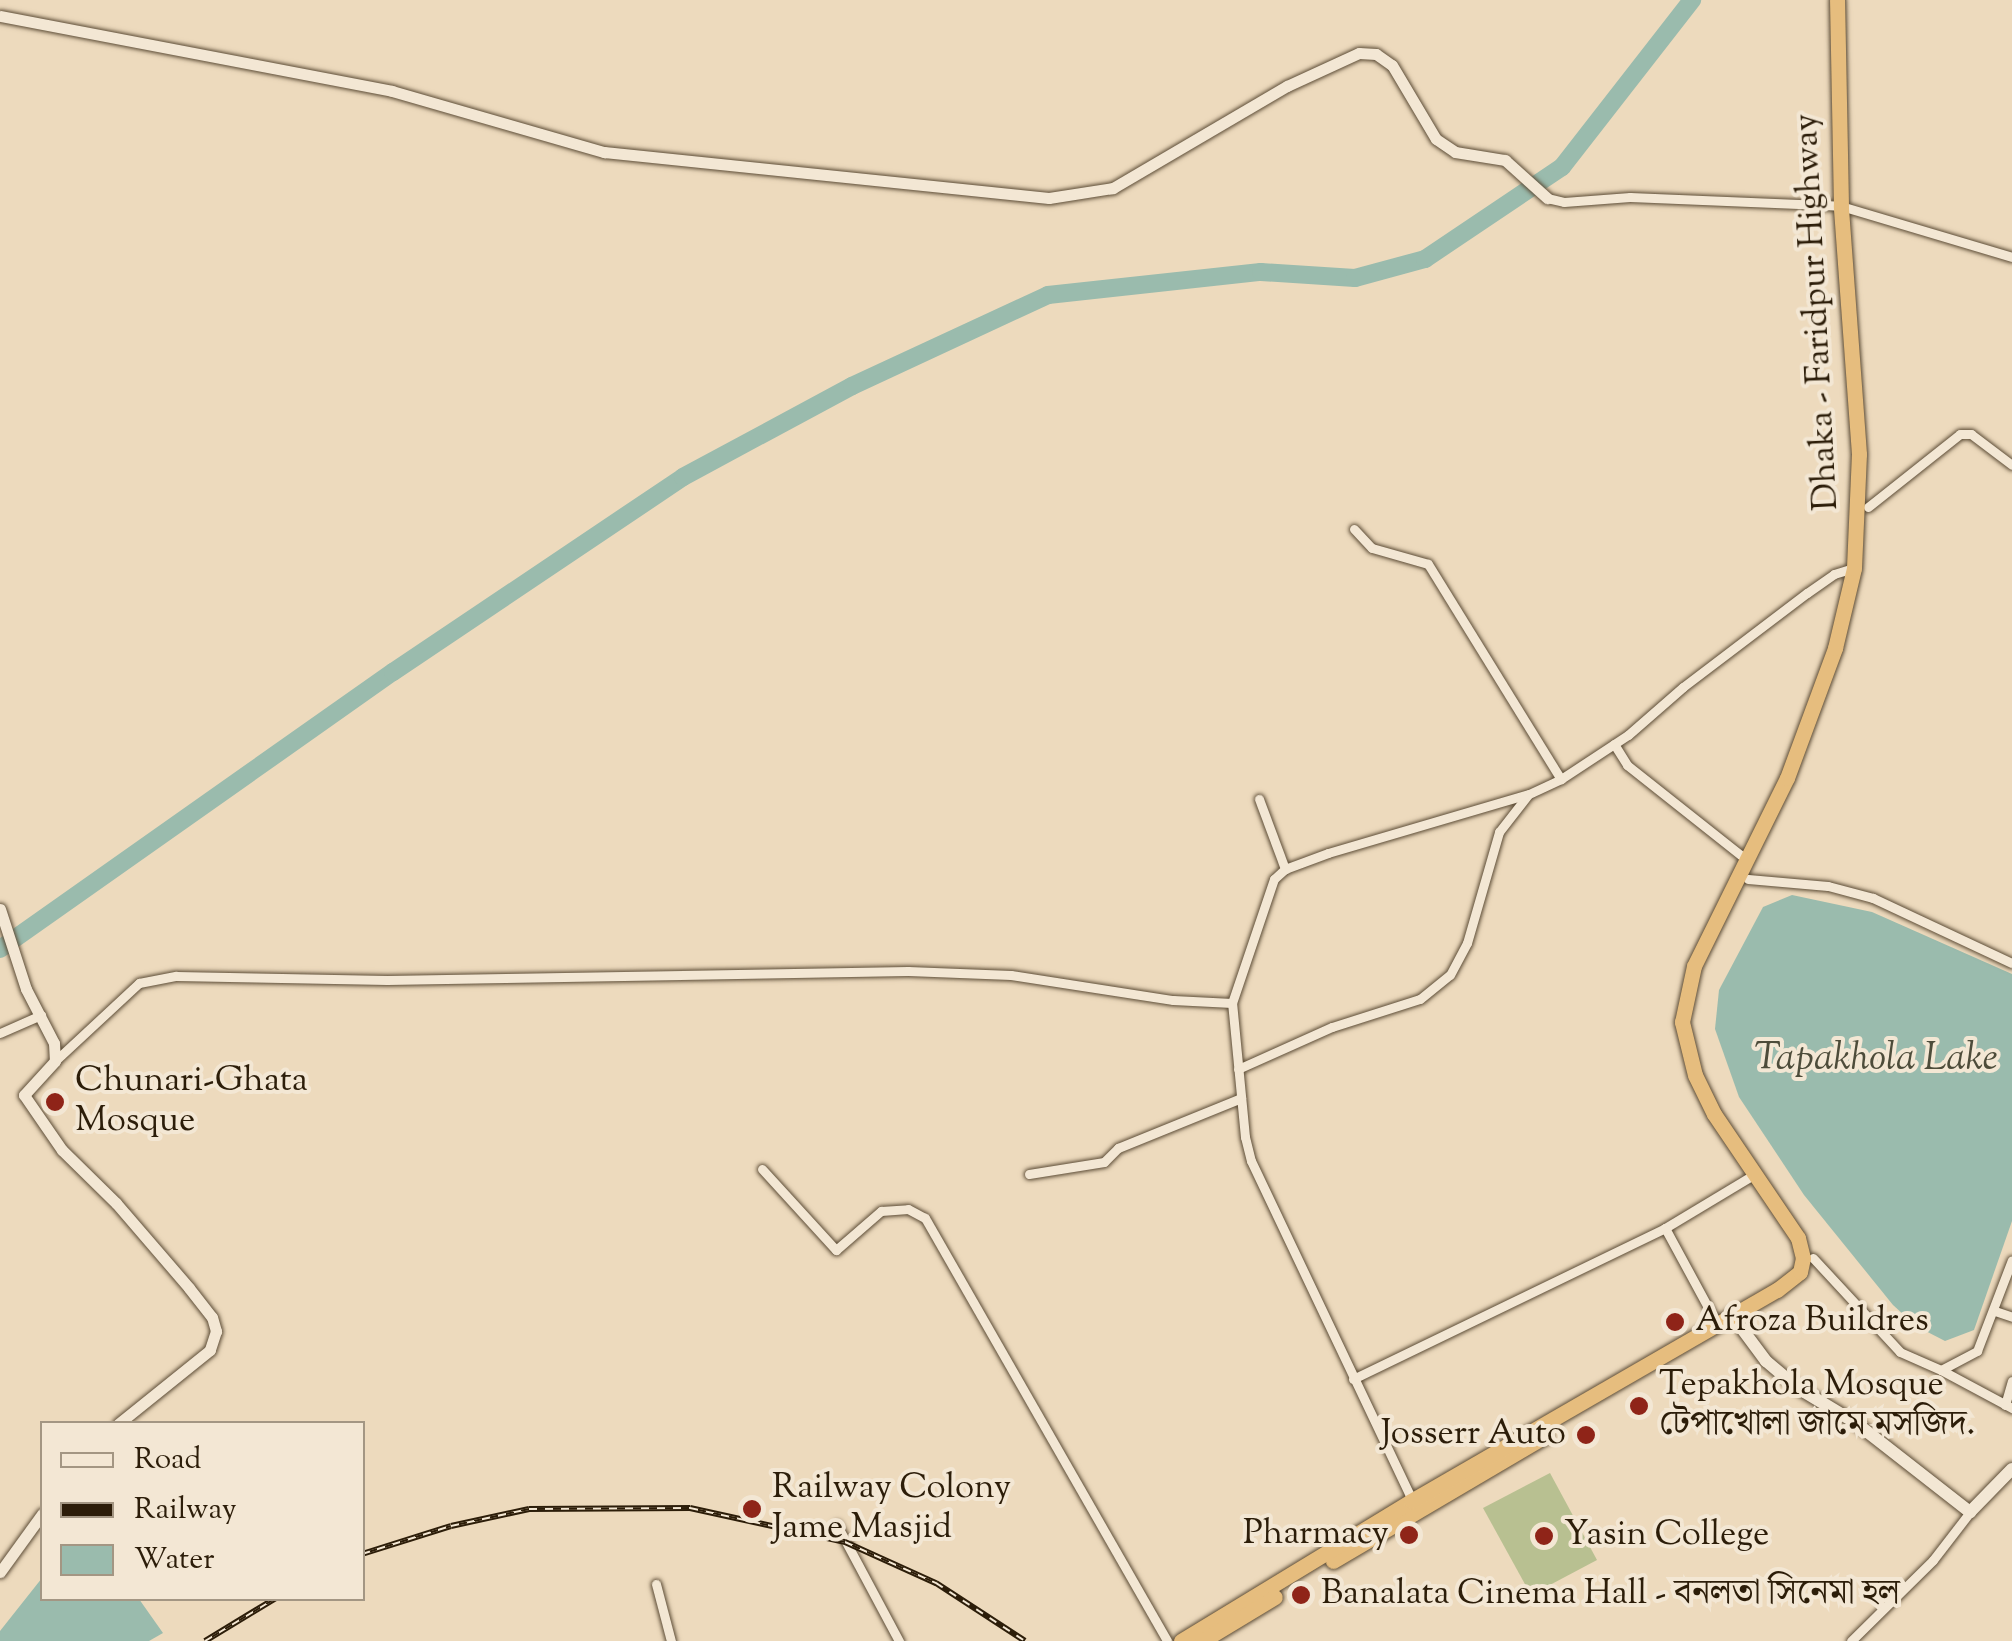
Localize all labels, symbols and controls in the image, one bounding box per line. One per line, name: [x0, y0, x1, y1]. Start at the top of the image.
street label: Dhaka - Faridpur Highway: [1787, 112, 1849, 512]
water label: Tapakhola Lake: [1754, 1038, 1998, 1084]
place label: Chunari-Ghata Mosque: [75, 1061, 308, 1143]
marker: Chunari-Ghata Mosque: [44, 1091, 66, 1113]
place label: Afroza Buildres: [1695, 1301, 1929, 1343]
marker: Afroza Buildres: [1664, 1311, 1686, 1333]
place label: Tepakhola Mosque টেপাখোলা জামে মসজিদ.: [1659, 1365, 1975, 1447]
marker: Tepakhola Mosque টেপাখোলা জামে মসজিদ.: [1628, 1395, 1650, 1417]
place label: Josserr Auto: [1381, 1414, 1566, 1456]
legend: [40, 1421, 365, 1601]
marker: Josserr Auto: [1575, 1424, 1597, 1446]
text: Road: [134, 1439, 201, 1482]
place label: Railway Colony Jame Masjid: [772, 1468, 1011, 1550]
text: Railway: [134, 1489, 237, 1532]
marker: Railway Colony Jame Masjid: [741, 1498, 763, 1520]
place label: Pharmacy: [1243, 1514, 1389, 1556]
place label: Yasin College: [1564, 1515, 1769, 1557]
marker: Pharmacy: [1398, 1524, 1420, 1546]
marker: Yasin College: [1533, 1525, 1555, 1547]
text: Water: [134, 1539, 215, 1582]
place label: Banalata Cinema Hall - বনলতা সিনেমা হল: [1321, 1574, 1900, 1616]
marker: Banalata Cinema Hall - বনলতা সিনেমা হল: [1290, 1584, 1312, 1606]

